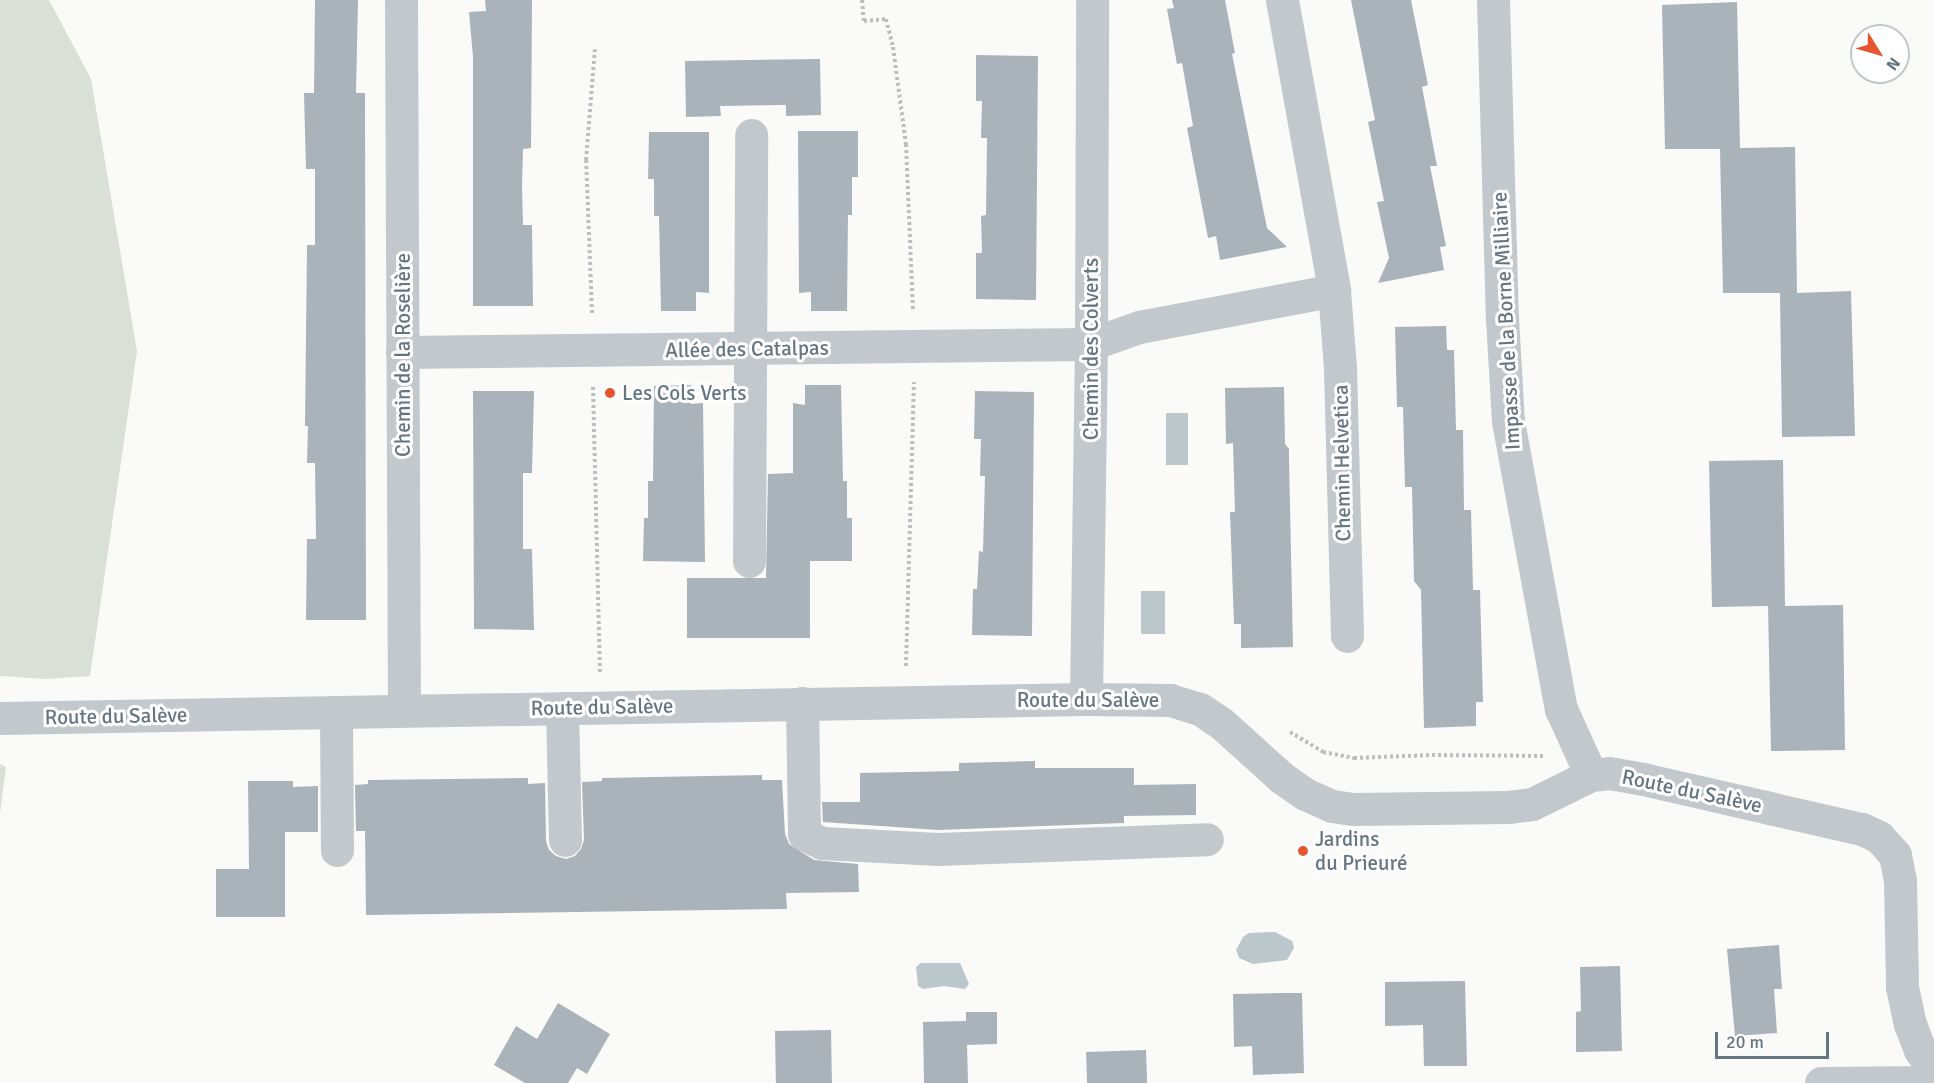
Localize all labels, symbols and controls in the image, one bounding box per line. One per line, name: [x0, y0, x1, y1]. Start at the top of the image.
north arrow: [1850, 24, 1910, 84]
text: N: [1881, 53, 1904, 74]
street label: Impasse de la Borne Milliaire: [1487, 191, 1525, 451]
street label: Chemin de la Roselière: [390, 253, 416, 457]
street label: Chemin des Colverts: [1078, 258, 1104, 440]
street label: Allée des Catalpas: [665, 335, 829, 363]
place label: Les Cols Verts: [622, 380, 746, 406]
street label: Chemin Helvetica: [1328, 384, 1356, 542]
marker: Les Cols Verts: [603, 386, 617, 400]
street label: Route du Salève: [1017, 687, 1159, 713]
street label: Route du Salève: [531, 693, 673, 721]
street label: Route du Salève: [45, 702, 187, 730]
street label: Route du Salève: [1620, 764, 1764, 818]
place label: Jardins du Prieuré: [1315, 826, 1407, 876]
marker: Jardins du Prieuré: [1296, 844, 1310, 858]
scale bar: [1718, 1020, 1832, 1058]
text: 20 m: [1726, 1031, 1764, 1053]

